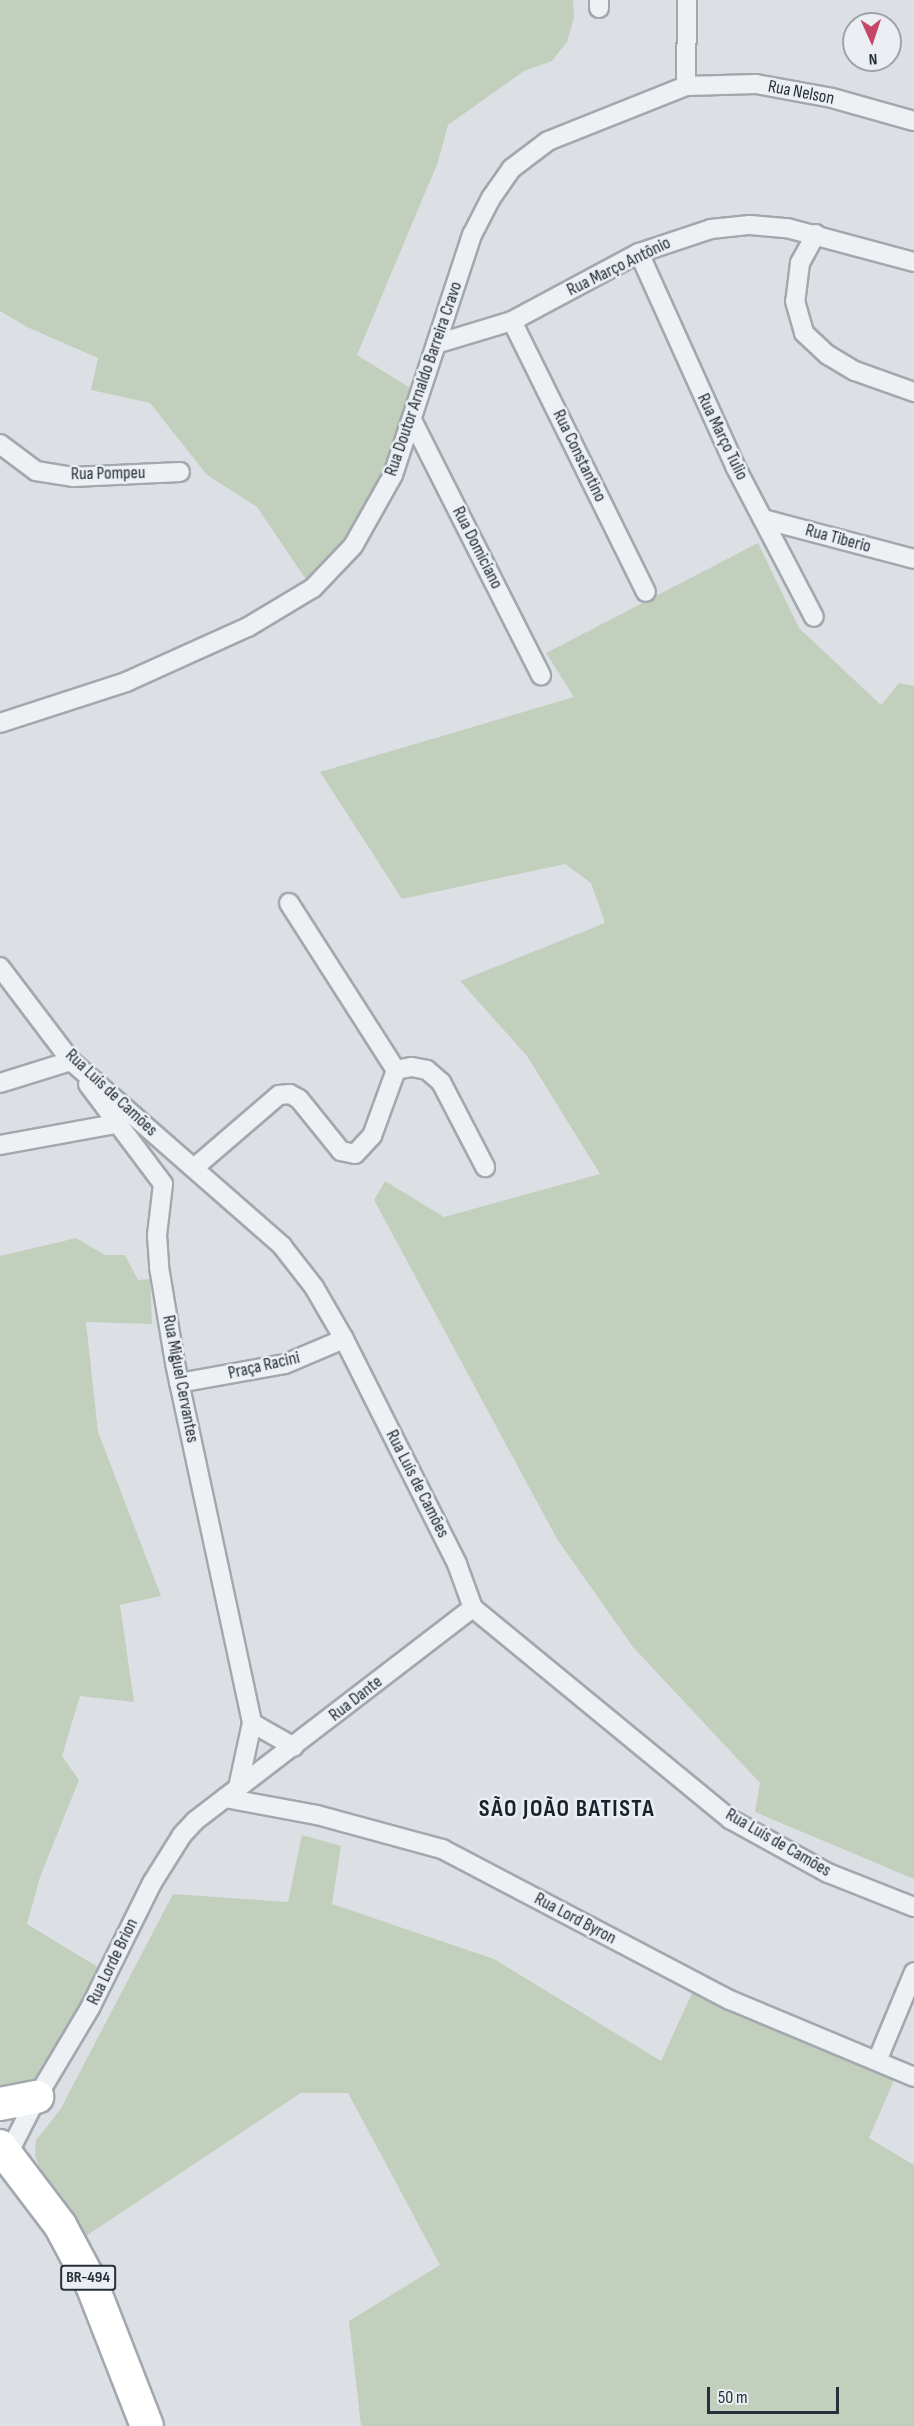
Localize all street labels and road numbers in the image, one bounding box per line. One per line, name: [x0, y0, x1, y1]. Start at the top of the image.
street label: Rua Nelson: [766, 76, 836, 110]
street label: Rua Março Antônio: [564, 233, 674, 301]
street label: Rua Doutor Arnaldo Barreira Cravo: [381, 279, 467, 479]
street label: Rua Março Tulio: [692, 390, 752, 484]
street label: Rua Constantino: [547, 406, 611, 506]
street label: Rua Pompeu: [71, 463, 145, 485]
street label: Rua Domiciano: [447, 503, 507, 593]
street label: Rua Tiberio: [803, 520, 873, 558]
street label: Rua Luís de Camões: [60, 1045, 162, 1141]
street label: Rua Miguel Cervantes: [157, 1313, 203, 1445]
street label: Praça Racini: [226, 1347, 302, 1385]
street label: Rua Luís de Camões: [381, 1426, 453, 1542]
street label: Rua Dante: [325, 1671, 387, 1727]
street label: Rua Luís de Camões: [721, 1804, 835, 1882]
street label: Rua Lord Byron: [530, 1888, 620, 1950]
street label: Rua Lorde Brion: [83, 1915, 143, 2009]
road number: BR-494: [60, 2265, 116, 2291]

